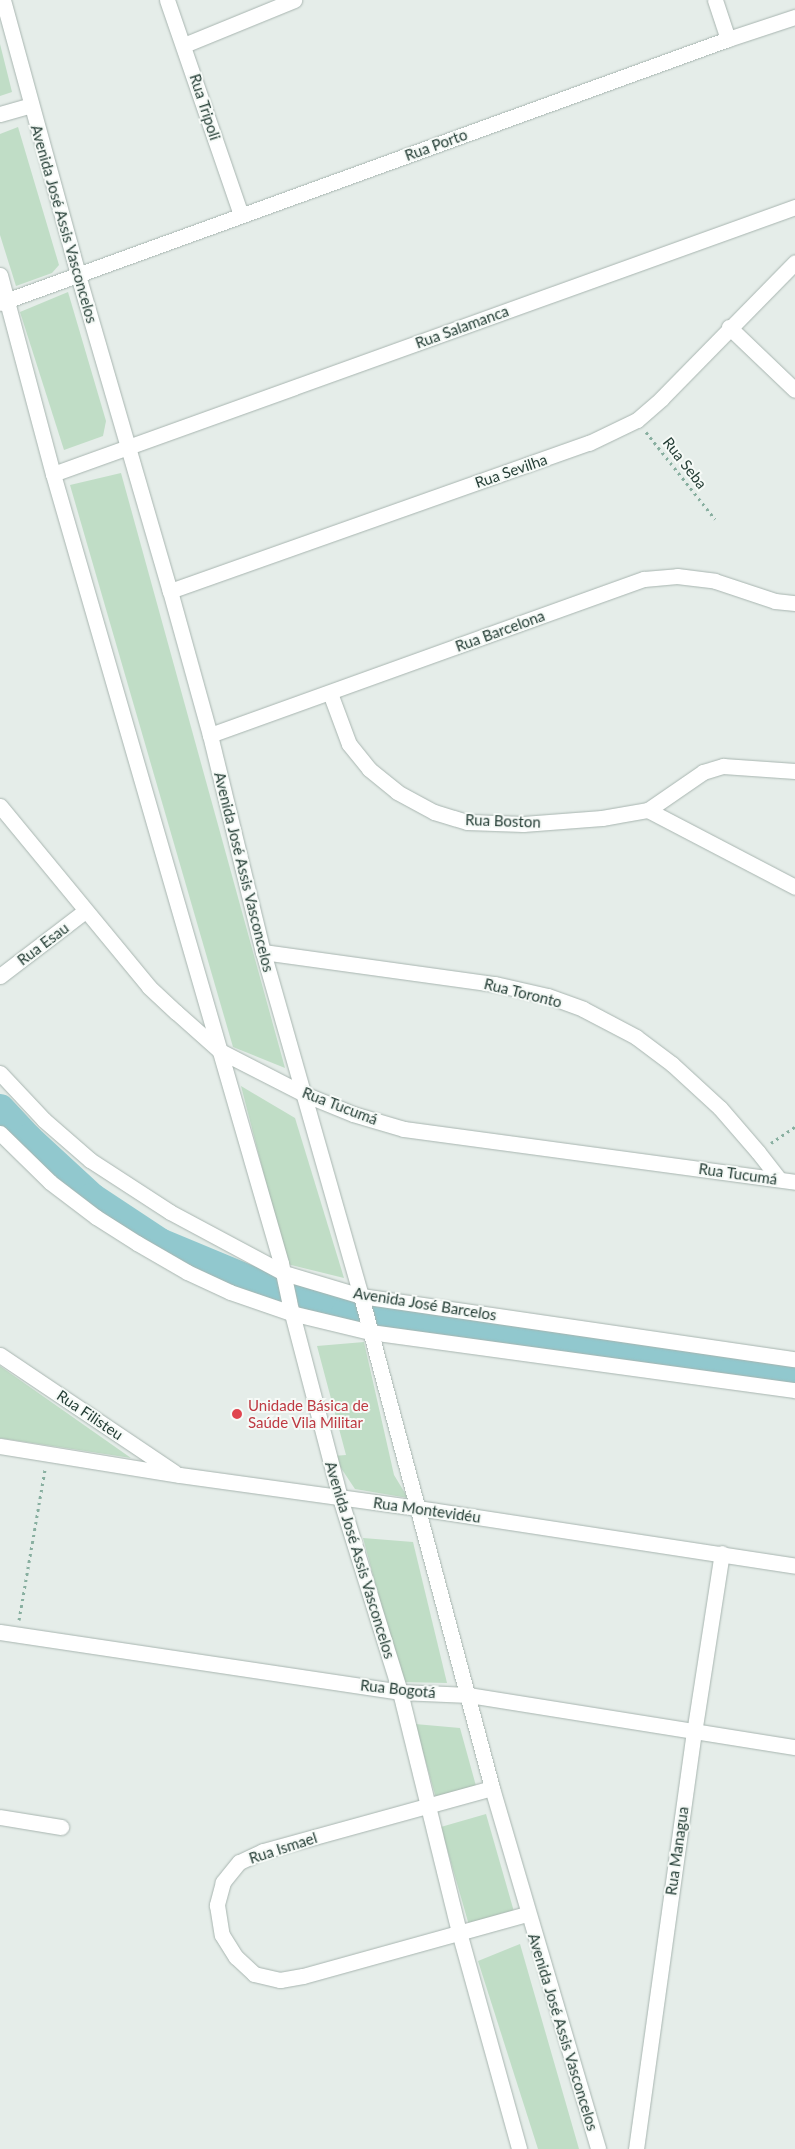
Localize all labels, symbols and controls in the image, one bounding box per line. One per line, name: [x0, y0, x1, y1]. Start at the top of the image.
street label: Rua Tripoli: [186, 71, 224, 143]
street label: Avenida José Assis Vasconcelos: [27, 122, 101, 326]
street label: Rua Porto: [402, 125, 470, 165]
street label: Rua Salamanca: [413, 302, 511, 352]
street label: Rua Seba: [659, 434, 711, 492]
street label: Rua Sevilha: [472, 450, 550, 492]
street label: Rua Barcelona: [453, 607, 547, 655]
street label: Avenida José Assis Vasconcelos: [210, 769, 278, 975]
street label: Rua Boston: [465, 811, 541, 831]
street label: Rua Esau: [14, 919, 72, 969]
street label: Rua Toronto: [482, 975, 564, 1011]
street label: Rua Tucumá: [300, 1083, 380, 1129]
street label: Rua Tucumá: [697, 1160, 779, 1188]
street label: Avenida José Barcelos: [352, 1284, 498, 1324]
street label: Rua Filisteu: [53, 1386, 127, 1444]
place label: Unidade Básica de Saúde Vila Militar: [248, 1396, 369, 1431]
marker: Unidade Básica de Saúde Vila Militar: [230, 1407, 244, 1421]
street label: Avenida José Assis Vasconcelos: [321, 1458, 399, 1662]
street label: Rua Montevidéu: [372, 1494, 482, 1526]
street label: Rua Bogotá: [359, 1676, 437, 1702]
street label: Rua Managua: [662, 1806, 692, 1896]
street label: Rua Ismael: [247, 1829, 319, 1867]
street label: Avenida José Assis Vasconcelos: [524, 1930, 602, 2134]

